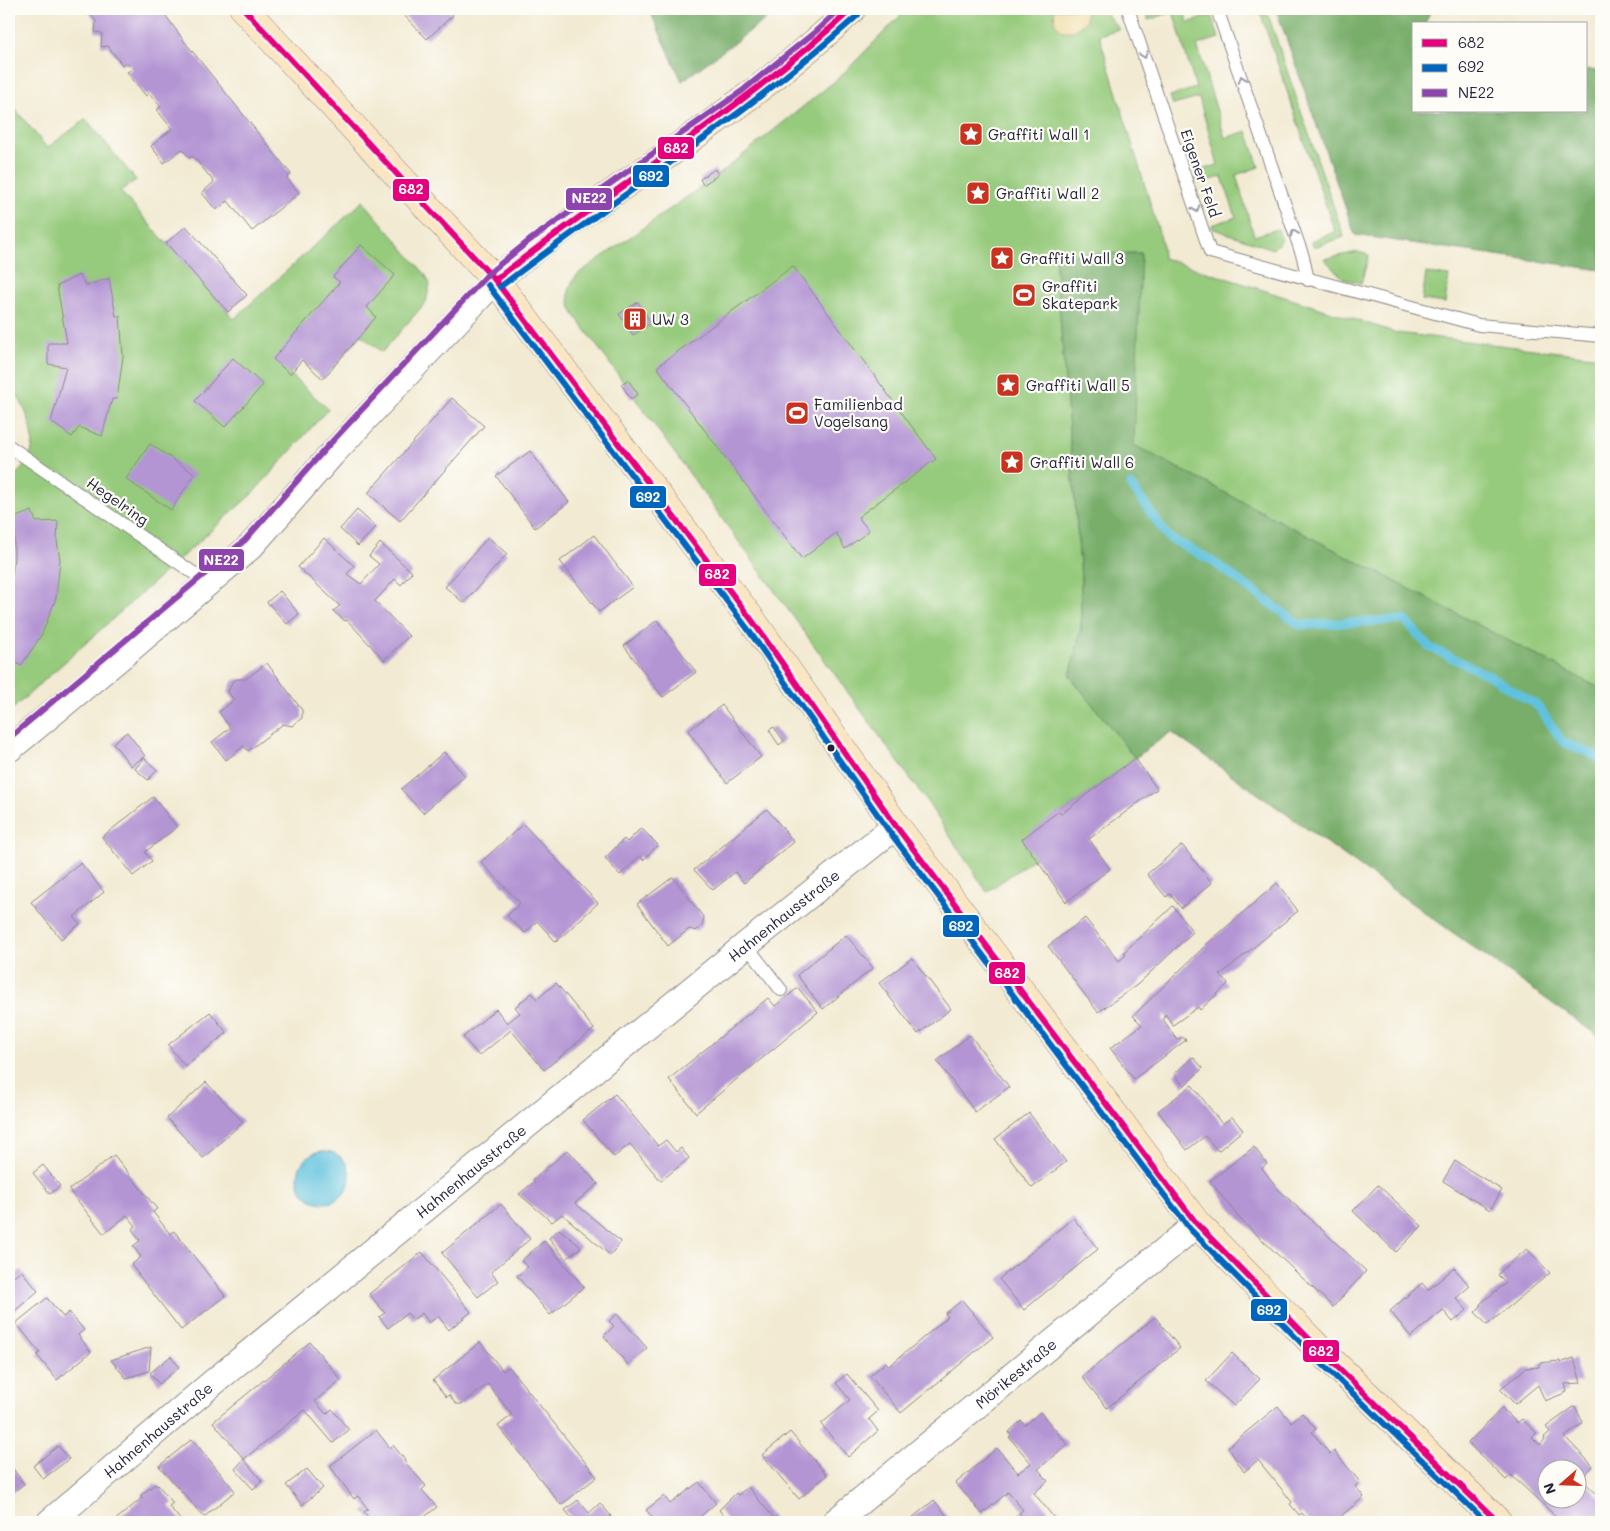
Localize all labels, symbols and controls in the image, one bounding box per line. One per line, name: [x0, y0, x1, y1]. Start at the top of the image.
legend: [1412, 22, 1588, 112]
text: 682: [1458, 32, 1485, 52]
one-way arrow: [1138, 50, 1148, 59]
text: 692: [1458, 56, 1484, 76]
one-way arrow: [1237, 76, 1247, 84]
text: NE22: [1458, 82, 1494, 102]
place icon: Graffiti Wall 1: [958, 121, 984, 147]
place label: Graffiti Wall 1: [988, 124, 1090, 144]
street label: Eigener Feld: [1177, 126, 1225, 220]
line badge: 682: [657, 136, 695, 160]
text: 682: [664, 138, 689, 157]
line badge: 692: [632, 164, 670, 188]
text: 692: [639, 166, 664, 185]
line badge: 682: [392, 178, 430, 202]
text: 682: [399, 179, 424, 198]
place icon: Graffiti Wall 2: [965, 180, 991, 206]
place label: Graffiti Wall 2: [996, 183, 1099, 203]
line badge: NE22: [565, 187, 613, 211]
text: NE22: [571, 188, 607, 207]
one-way arrow: [1190, 204, 1200, 212]
one-way arrow: [1290, 229, 1300, 238]
place icon: Graffiti Wall 3: [989, 245, 1015, 271]
place label: Graffiti Wall 3: [1020, 248, 1124, 268]
place label: Graffiti Skatepark: [1042, 276, 1118, 313]
sports icon: Graffiti Skatepark: [1011, 282, 1037, 308]
building icon: UW 3: [622, 306, 648, 332]
place label: UW 3: [652, 309, 689, 329]
place icon: Graffiti Wall 5: [995, 372, 1021, 398]
place label: Graffiti Wall 5: [1026, 375, 1130, 395]
place label: Familienbad Vogelsang: [814, 394, 903, 431]
sports icon: Familienbad Vogelsang: [784, 400, 810, 426]
place icon: Graffiti Wall 6: [999, 449, 1025, 475]
place label: Graffiti Wall 6: [1030, 452, 1134, 472]
street label: Hegelring: [83, 472, 153, 530]
line badge: 692: [629, 485, 667, 509]
text: 692: [636, 487, 661, 506]
line badge: NE22: [198, 548, 245, 572]
text: NE22: [203, 550, 239, 569]
line badge: 682: [698, 563, 737, 587]
text: 682: [705, 564, 730, 583]
unlabelled marker: [826, 743, 836, 753]
street label: Hahnenhausstraße: [724, 865, 844, 966]
line badge: 692: [942, 914, 980, 938]
text: 692: [949, 916, 974, 935]
line badge: 682: [988, 961, 1026, 985]
text: 682: [995, 963, 1020, 982]
street label: Hahnenhausstraße: [411, 1120, 530, 1222]
line badge: 692: [1250, 1298, 1288, 1322]
text: 692: [1257, 1300, 1282, 1319]
street label: Mörikestraße: [971, 1334, 1061, 1413]
line badge: 682: [1302, 1339, 1340, 1363]
text: 682: [1309, 1341, 1334, 1360]
street label: Hahnenhausstraße: [99, 1377, 217, 1482]
north arrow: [1538, 1458, 1588, 1508]
text: N: [1539, 1480, 1560, 1497]

